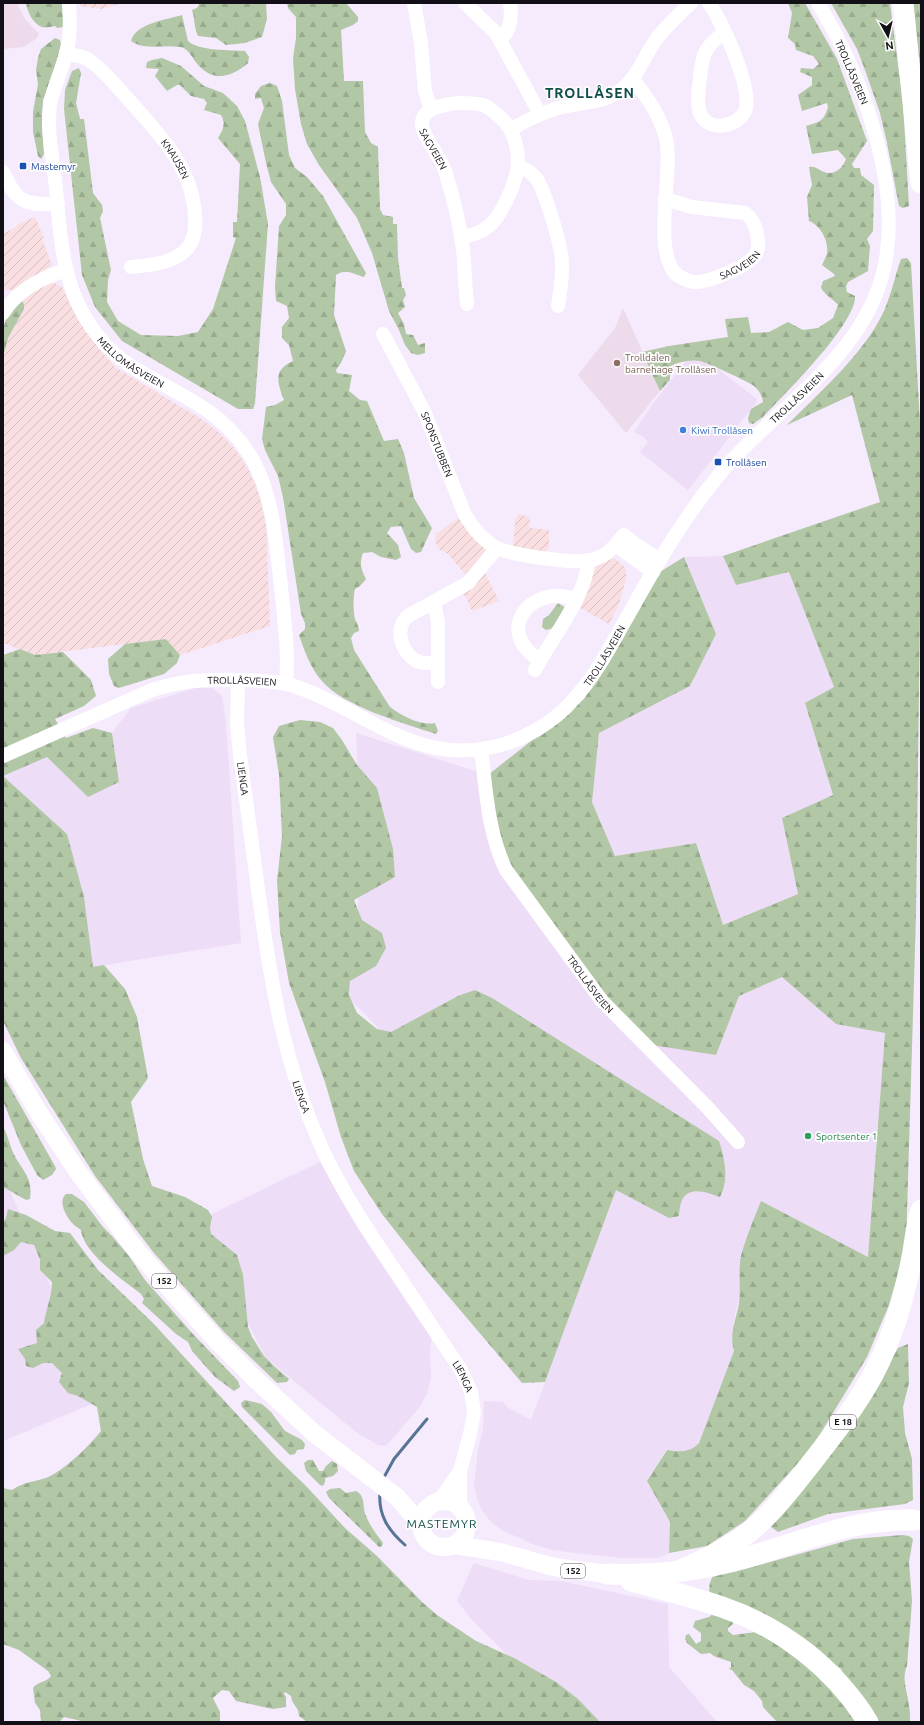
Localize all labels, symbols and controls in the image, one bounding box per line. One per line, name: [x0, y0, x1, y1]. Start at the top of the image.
north arrow: [868, 16, 908, 56]
street label: TROLLÅSVEIEN: [833, 38, 870, 106]
text: N: [884, 39, 894, 52]
district label: TROLLÅSEN: [545, 85, 635, 101]
street label: SAGVEIEN: [417, 127, 449, 171]
street label: KNAUSEN: [159, 137, 191, 181]
marker: Mastemyr: [18, 161, 28, 171]
place label: Mastemyr: [31, 161, 76, 172]
street label: SAGVEIEN: [718, 249, 763, 282]
street label: MELLOMÅSVEIEN: [95, 335, 166, 390]
place label: Trolldalen barnehage Trollåsen: [625, 352, 716, 375]
marker: Trolldalen barnehage Trollåsen: [612, 358, 622, 368]
street label: TROLLÅSVEIEN: [768, 370, 826, 426]
street label: SPONSTUBBEN: [419, 410, 454, 479]
marker: Kiwi Trollåsen: [678, 425, 688, 435]
place label: Kiwi Trollåsen: [691, 425, 753, 436]
marker: Trollåsen: [713, 457, 723, 467]
place label: Trollåsen: [726, 457, 767, 468]
street label: TROLLÅSVEIEN: [582, 623, 627, 688]
street label: TROLLÅSVEIEN: [207, 675, 277, 688]
street label: LIENGA: [235, 761, 250, 797]
street label: TROLLÅSVEIEN: [565, 953, 615, 1015]
street label: LIENGA: [290, 1079, 312, 1115]
marker: Sportsenter 1: [803, 1131, 813, 1141]
place label: Sportsenter 1: [816, 1131, 877, 1142]
road number: 152: [152, 1274, 176, 1288]
street label: LIENGA: [450, 1359, 475, 1394]
road number: E 18: [830, 1415, 856, 1429]
district label: MASTEMYR: [407, 1517, 477, 1530]
road number: 152: [561, 1564, 585, 1578]

